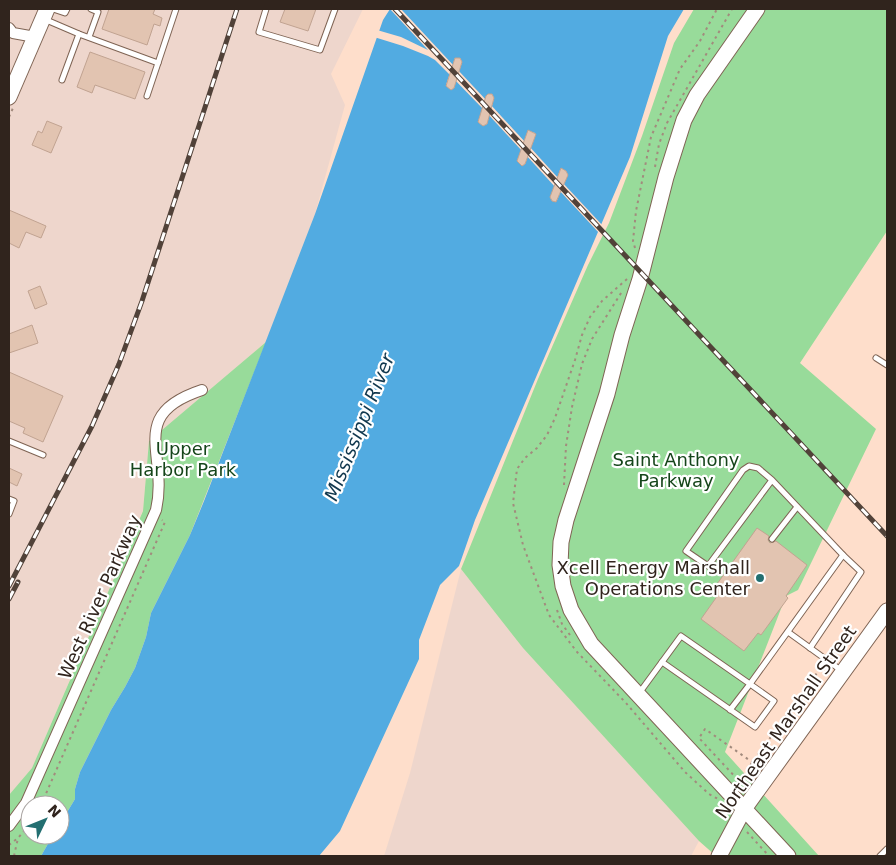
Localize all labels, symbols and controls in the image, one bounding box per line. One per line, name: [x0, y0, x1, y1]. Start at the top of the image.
water label: Mississippi River: [319, 349, 399, 504]
park label: Upper Harbor Park: [130, 438, 237, 480]
park label: Saint Anthony Parkway: [613, 449, 740, 491]
street label: West River Parkway: [54, 511, 145, 682]
place label: Xcell Energy Marshall Operations Center: [556, 557, 751, 599]
marker: Xcell Energy Marshall Operations Center: [754, 572, 766, 584]
street label: Northeast Marshall Street: [711, 621, 860, 822]
north arrow: [20, 795, 70, 845]
text: N: [45, 801, 64, 821]

